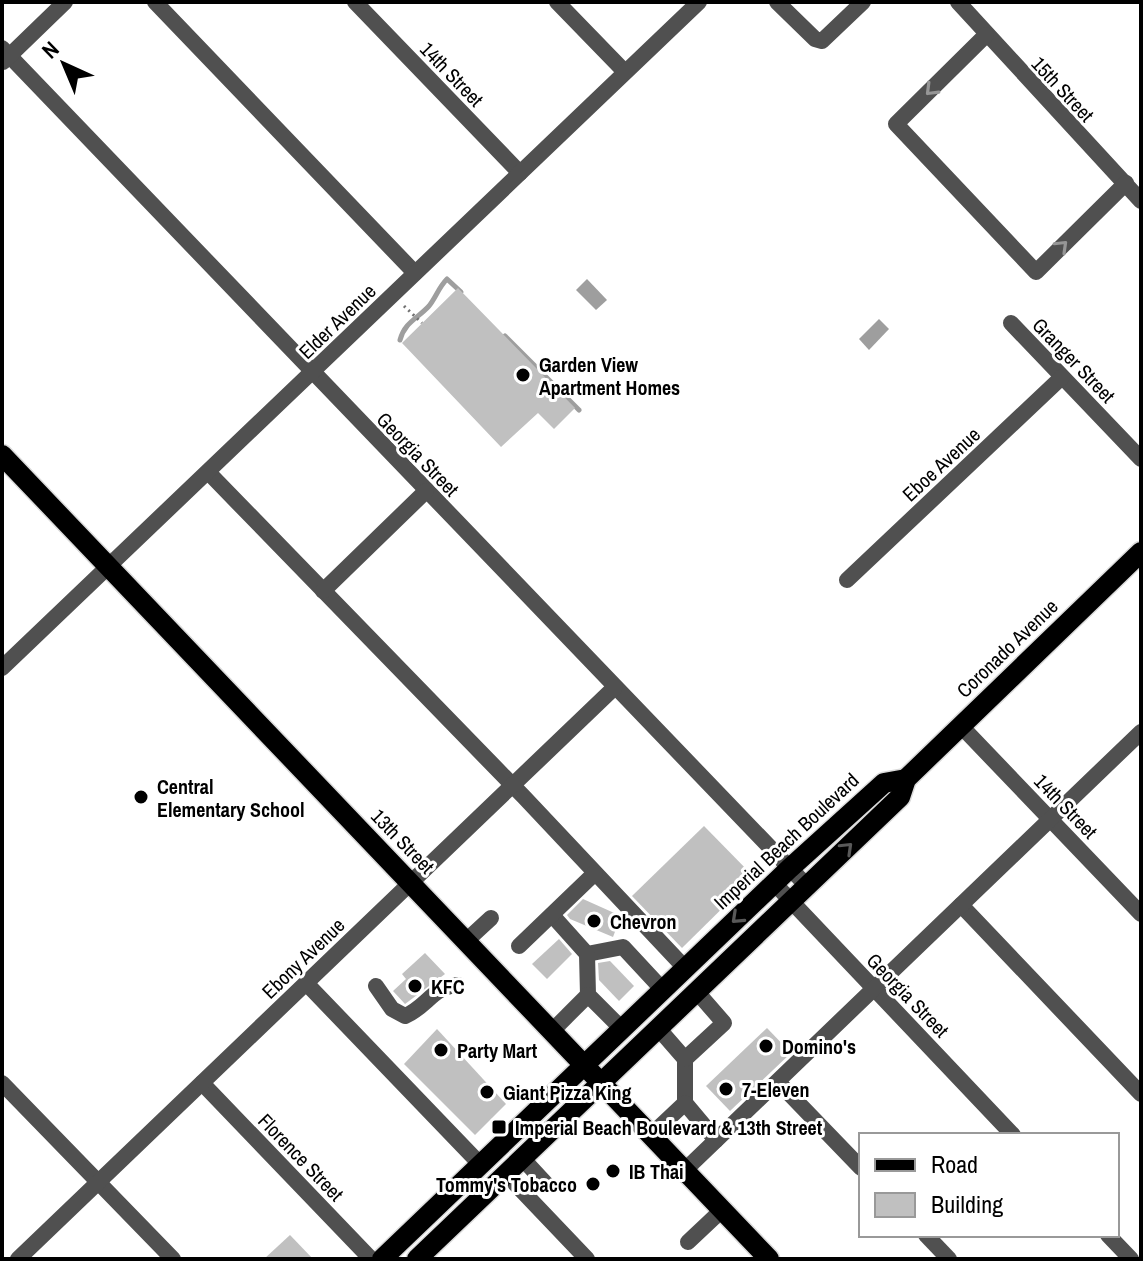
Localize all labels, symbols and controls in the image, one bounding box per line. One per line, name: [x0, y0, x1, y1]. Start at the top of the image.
north arrow: [24, 24, 104, 104]
text: N: [35, 34, 65, 65]
street label: 14th Street: [414, 36, 490, 113]
street label: 15th Street: [1026, 50, 1101, 128]
one-way arrow: [926, 81, 940, 95]
one-way arrow: [1053, 241, 1067, 255]
street label: Elder Avenue: [293, 278, 381, 364]
street label: Granger Street: [1027, 312, 1122, 409]
place label: Garden View Apartment Homes: [539, 351, 680, 401]
marker: Garden View Apartment Homes: [514, 366, 532, 384]
street label: Georgia Street: [371, 406, 465, 502]
street label: Eboe Avenue: [896, 421, 986, 507]
street label: Coronado Avenue: [950, 593, 1064, 703]
street label: Imperial Beach Boulevard: [708, 767, 864, 915]
street label: 14th Street: [1028, 768, 1104, 845]
place label: Central Elementary School: [157, 773, 305, 823]
marker: Central Elementary School: [132, 788, 150, 806]
street label: 13th Street: [365, 803, 441, 880]
one-way arrow: [838, 843, 853, 857]
place label: Chevron: [610, 908, 677, 935]
one-way arrow: [732, 909, 746, 924]
street label: Ebony Avenue: [256, 912, 350, 1004]
marker: Chevron: [585, 912, 603, 930]
street label: Georgia Street: [861, 947, 955, 1043]
place label: KFC: [431, 973, 465, 1000]
marker: KFC: [406, 977, 424, 995]
place label: Domino's: [782, 1033, 856, 1060]
place label: Party Mart: [457, 1037, 538, 1064]
marker: Domino's: [757, 1037, 775, 1055]
marker: Party Mart: [432, 1041, 450, 1059]
place label: 7-Eleven: [742, 1076, 809, 1103]
place label: Giant Pizza King: [503, 1079, 632, 1106]
marker: 7-Eleven: [717, 1080, 735, 1098]
marker: Giant Pizza King: [478, 1083, 496, 1101]
street label: Florence Street: [252, 1107, 350, 1207]
place label: Imperial Beach Boulevard & 13th Street: [515, 1114, 823, 1141]
marker: Imperial Beach Boulevard & 13th Street: [490, 1118, 508, 1136]
legend: [859, 1133, 1119, 1237]
text: Road: [931, 1148, 978, 1180]
place label: IB Thai: [629, 1158, 684, 1185]
marker: IB Thai: [604, 1162, 622, 1180]
place label: Tommy's Tobacco: [436, 1171, 577, 1198]
marker: Tommy's Tobacco: [584, 1175, 602, 1193]
text: Building: [931, 1188, 1003, 1220]

